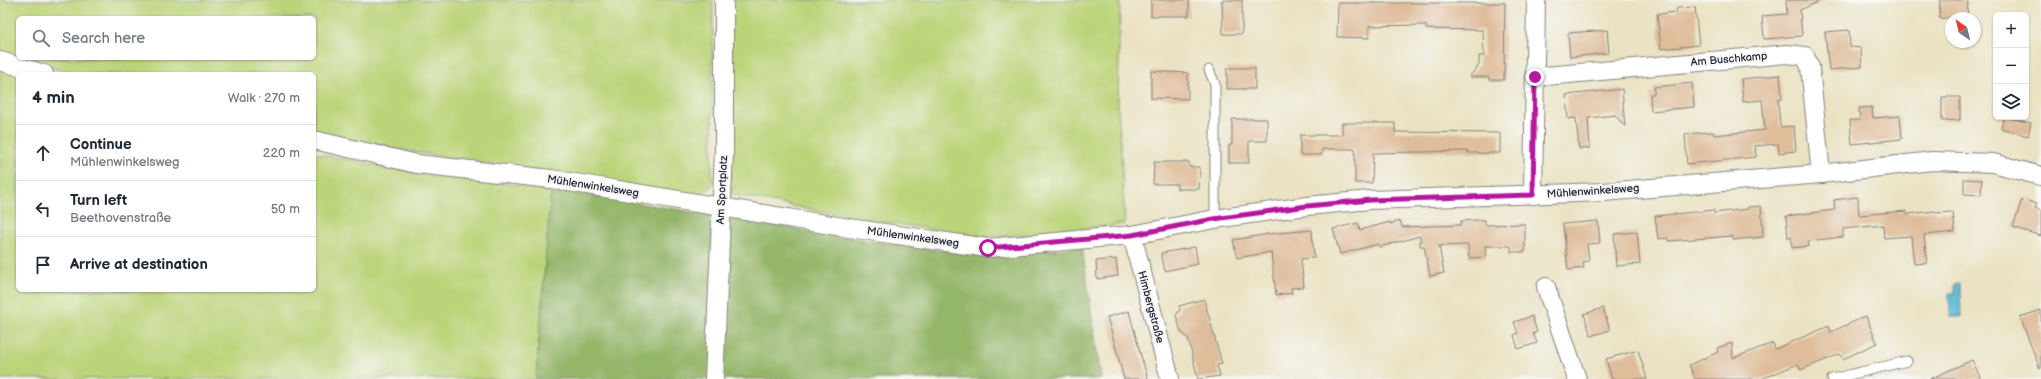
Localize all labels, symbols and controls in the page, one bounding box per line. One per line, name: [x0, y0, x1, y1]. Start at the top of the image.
north arrow: [1945, 12, 1981, 48]
map controls: [1993, 12, 2029, 120]
button: +: [1993, 12, 2029, 48]
search box: [16, 16, 316, 60]
icon: search: [30, 27, 52, 49]
text: Search here: [62, 29, 145, 48]
button: −: [1993, 48, 2029, 84]
street label: Am Buschkamp: [1690, 49, 1768, 69]
route end: [1526, 68, 1544, 86]
button: layers: [1993, 84, 2029, 120]
text: 4 min: [32, 88, 75, 108]
text: Walk · 270 m: [228, 90, 300, 106]
text: Continue: [70, 135, 132, 154]
icon: ahead: [32, 142, 54, 164]
text: 220 m: [263, 145, 300, 161]
text: Mühlenwinkelsweg: [70, 154, 180, 170]
street label: Am Sportplatz: [714, 154, 730, 225]
street label: Mühlenwinkelsweg: [546, 172, 640, 200]
street label: Mühlenwinkelsweg: [1546, 181, 1640, 201]
text: Turn left: [70, 191, 127, 210]
icon: left: [32, 198, 54, 220]
text: 50 m: [271, 201, 300, 217]
text: Beethovenstraße: [70, 210, 171, 226]
street label: Mühlenwinkelsweg: [866, 224, 960, 250]
route start: [979, 239, 997, 257]
icon: arrive: [32, 254, 54, 276]
text: Arrive at destination: [70, 255, 208, 274]
street label: Himbergstraße: [1135, 270, 1167, 345]

